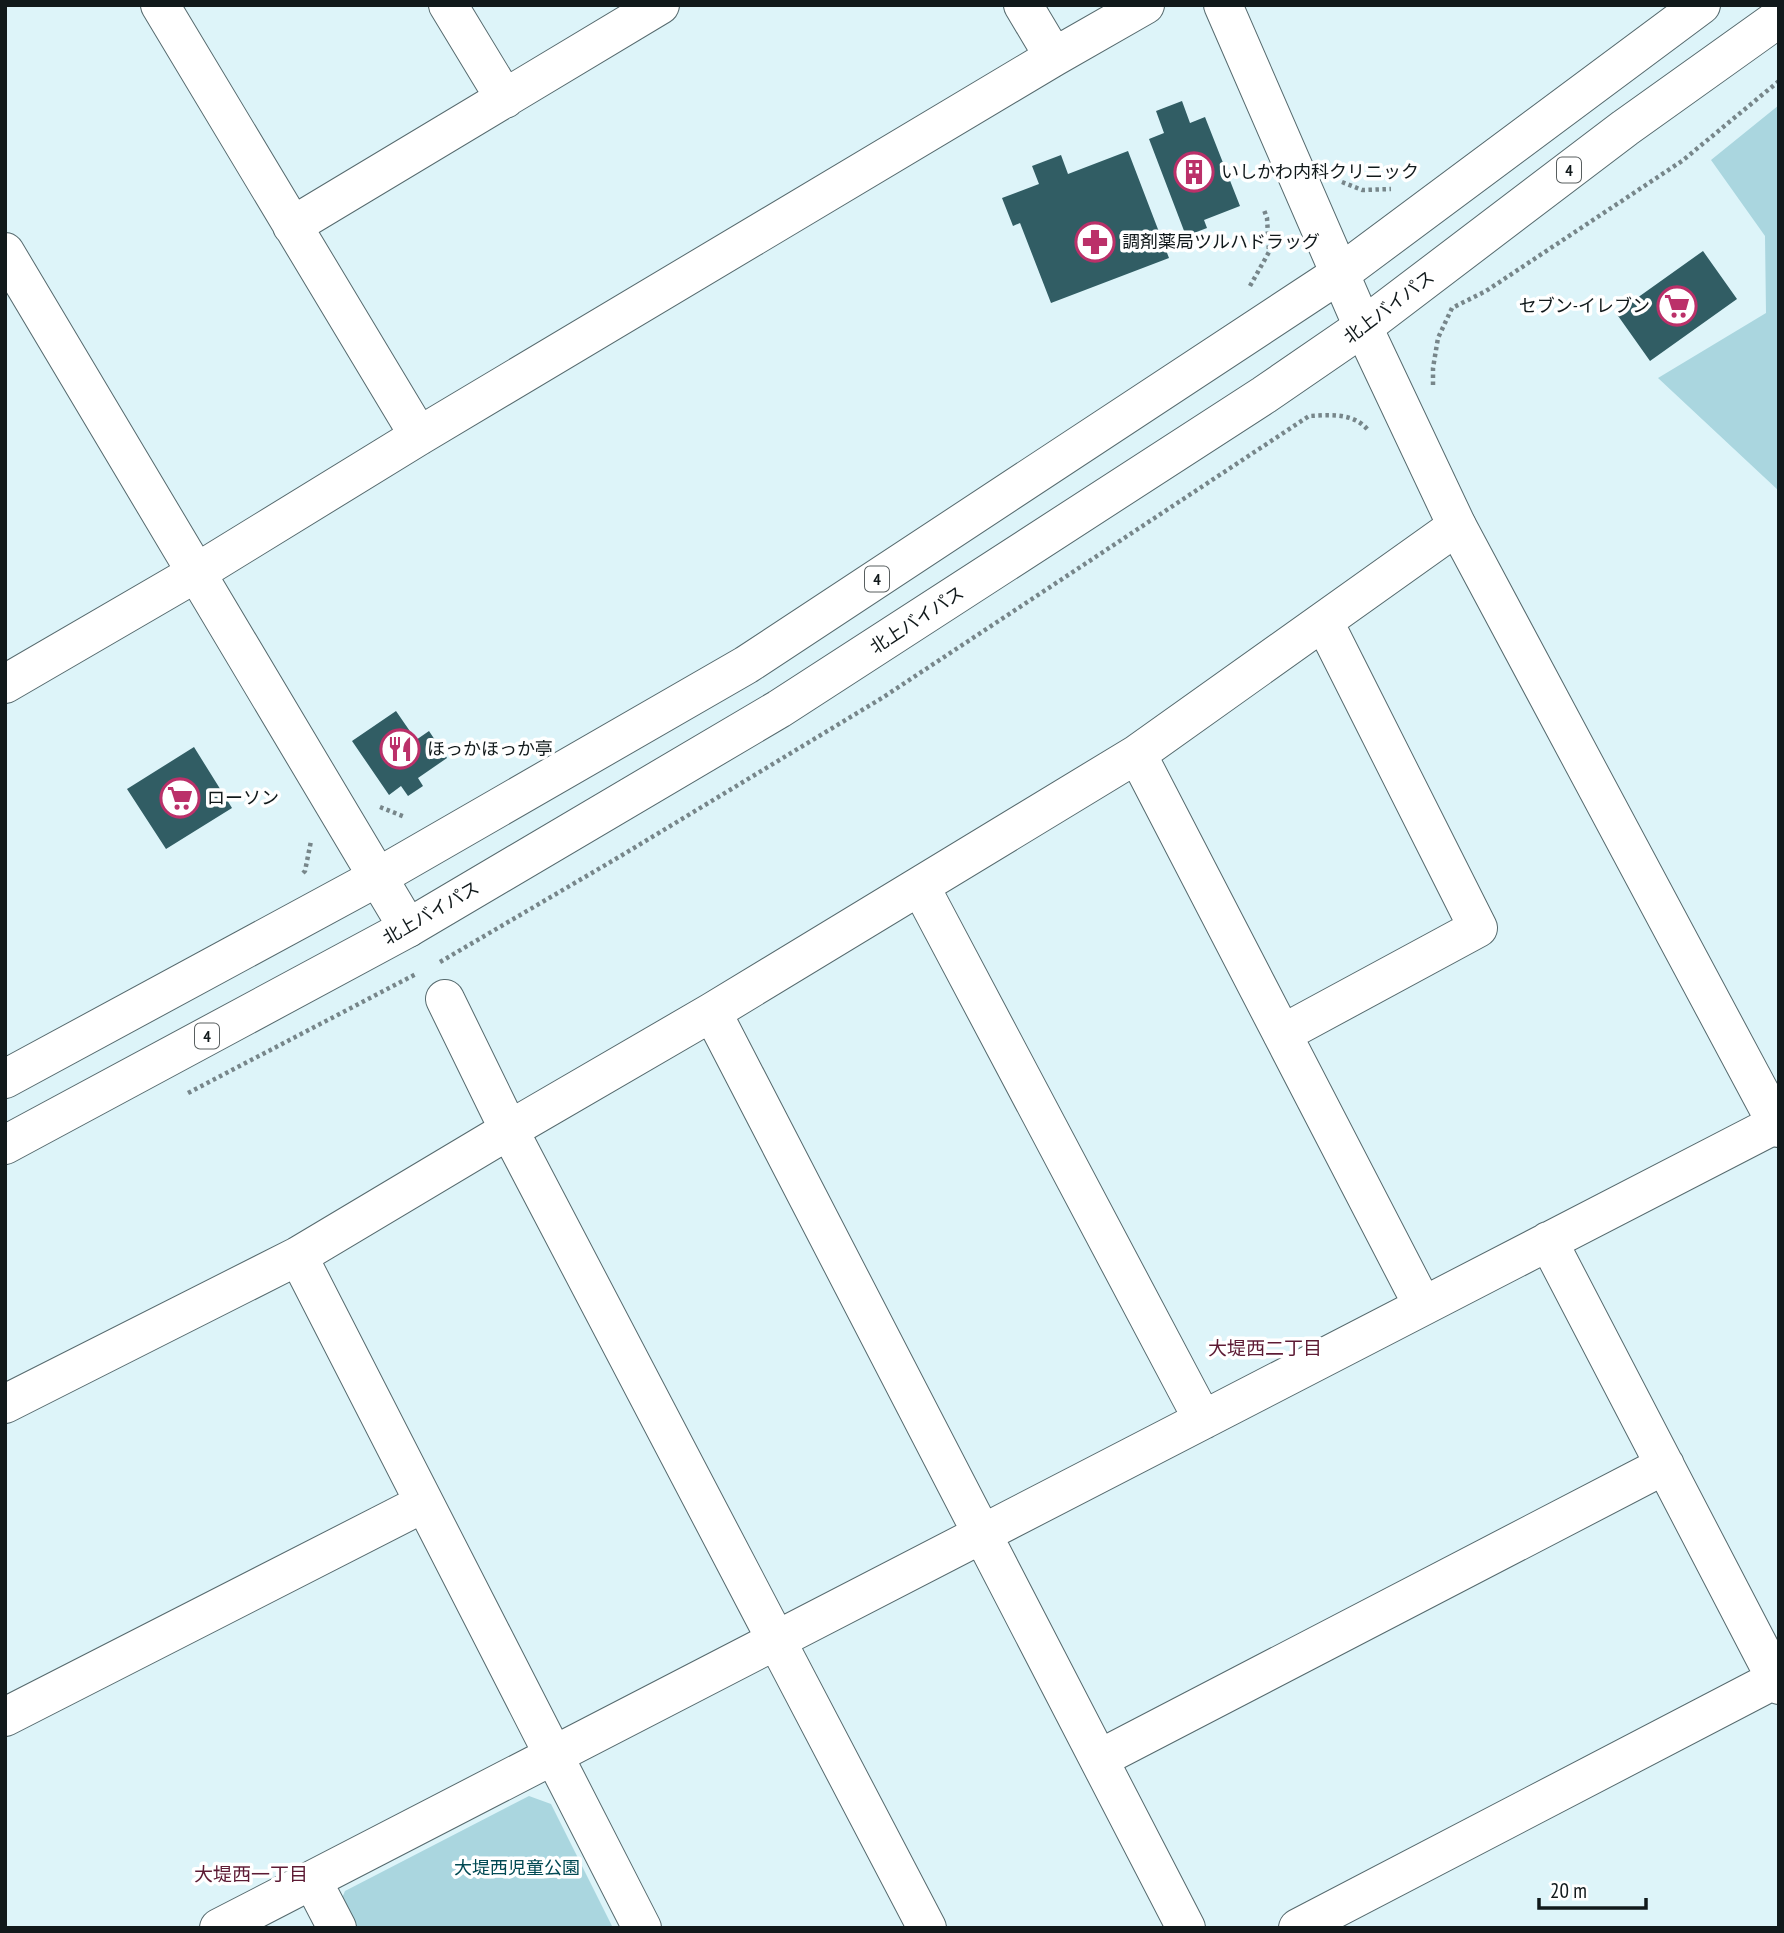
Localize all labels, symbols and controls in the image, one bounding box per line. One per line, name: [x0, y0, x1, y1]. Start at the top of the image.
building icon: いしかわ内科クリニック: [1173, 151, 1215, 193]
road number: 4: [1557, 158, 1581, 182]
place label: いしかわ内科クリニック: [1221, 160, 1419, 183]
pharmacy icon: 調剤薬局ツルハドラッグ: [1074, 221, 1116, 263]
place label: 調剤薬局ツルハドラッグ: [1122, 230, 1320, 253]
street label: 北上バイパス: [1339, 265, 1439, 348]
supermarket icon: セブン-イレブン: [1656, 285, 1698, 327]
place label: セブン-イレブン: [1519, 294, 1650, 317]
road number: 4: [865, 566, 889, 592]
street label: 北上バイパス: [865, 581, 968, 659]
restaurant icon: ほっかほっか亭: [379, 728, 421, 770]
place label: ほっかほっか亭: [427, 737, 553, 760]
supermarket icon: ローソン: [159, 777, 201, 819]
place label: ローソン: [207, 786, 279, 809]
street label: 北上バイパス: [378, 876, 483, 949]
road number: 4: [195, 1024, 219, 1048]
district label: 大堤西二丁目: [1208, 1336, 1322, 1360]
park label: 大堤西児童公園: [454, 1856, 580, 1879]
district label: 大堤西一丁目: [194, 1862, 308, 1886]
scale bar: [1539, 1867, 1646, 1911]
text: 20 m: [1550, 1877, 1587, 1904]

